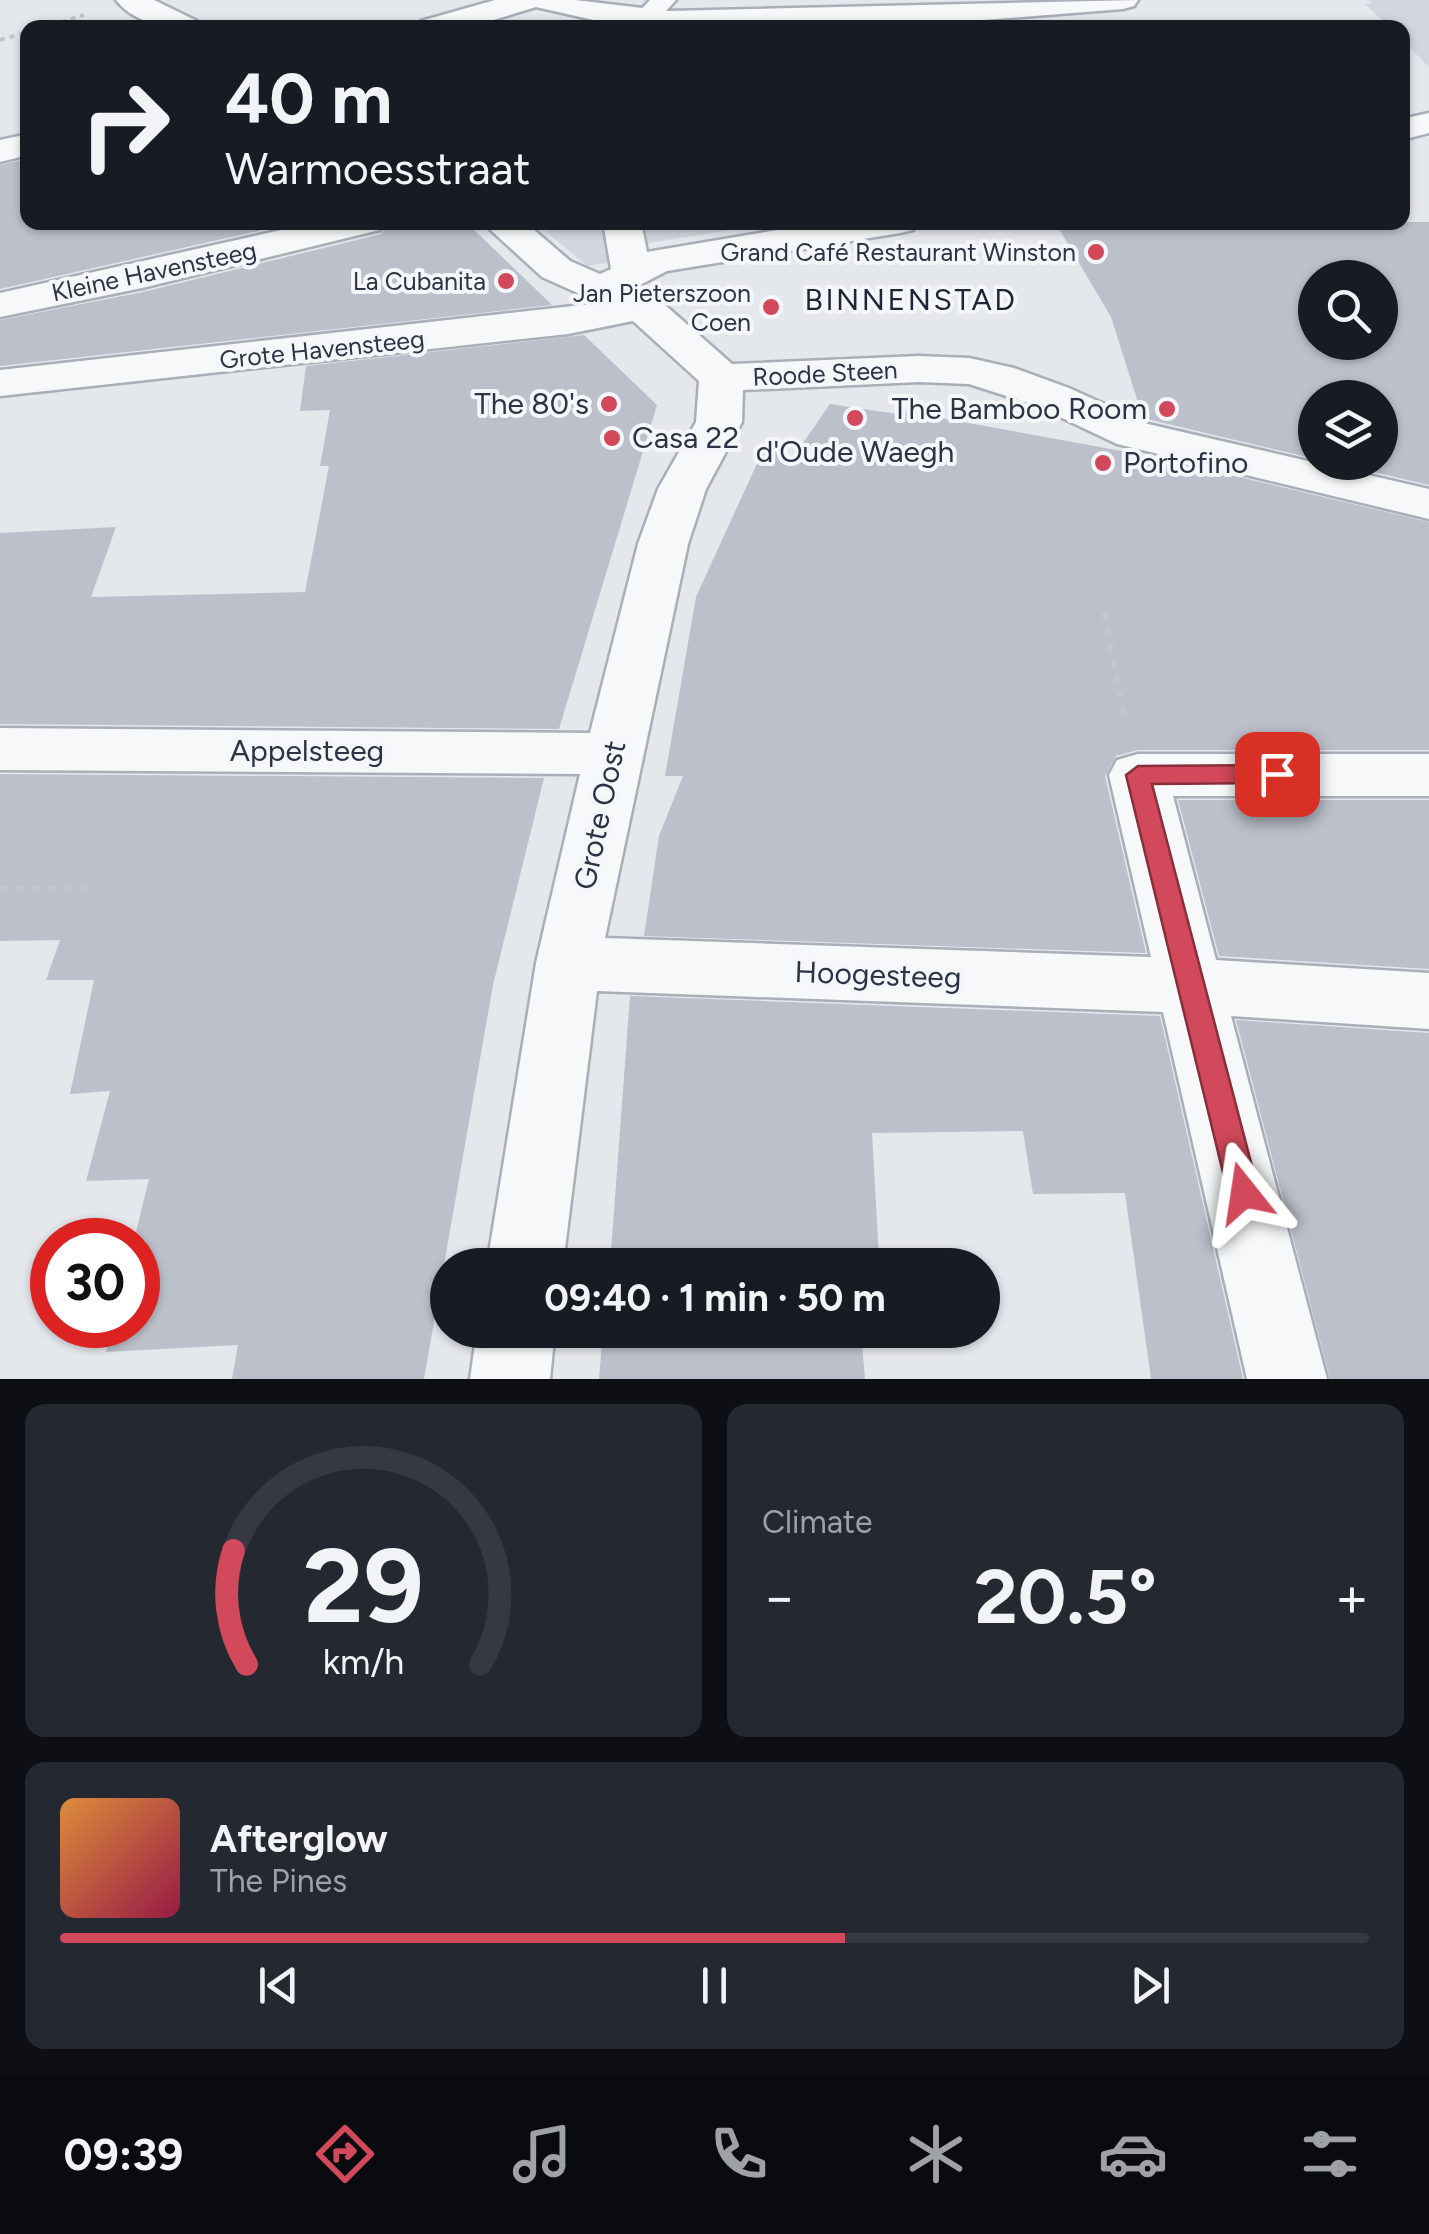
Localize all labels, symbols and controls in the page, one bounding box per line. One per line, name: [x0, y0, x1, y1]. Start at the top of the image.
text: 40 m: [225, 56, 392, 141]
icon: right: [60, 60, 190, 190]
text: Warmoesstraat: [225, 141, 531, 195]
street label: Kleine Havensteeg: [49, 235, 259, 307]
place label: Grand Café Restaurant Winston: [720, 237, 1076, 267]
marker: Grand Café Restaurant Winston: [1085, 241, 1107, 263]
map controls: [1298, 260, 1398, 480]
button: search: [1298, 260, 1398, 360]
place label: La Cubanita: [353, 266, 486, 296]
marker: La Cubanita: [495, 270, 517, 292]
place label: Jan Pieterszoon Coen: [573, 278, 751, 337]
district label: BINNENSTAD: [805, 281, 1017, 318]
marker: Jan Pieterszoon Coen: [760, 296, 782, 318]
street label: Grote Havensteeg: [218, 323, 426, 375]
street label: Roode Steen: [752, 354, 898, 392]
button: layers: [1298, 380, 1398, 480]
place label: The 80's: [474, 385, 589, 422]
place label: The Bamboo Room: [892, 390, 1147, 427]
marker: The 80's: [598, 393, 620, 415]
marker: The Bamboo Room: [1156, 398, 1178, 420]
marker: d'Oude Waegh: [844, 407, 866, 429]
place label: Casa 22: [632, 419, 739, 456]
marker: Casa 22: [601, 427, 623, 449]
place label: d'Oude Waegh: [756, 433, 954, 470]
place label: Portofino: [1123, 444, 1248, 481]
marker: Portofino: [1092, 452, 1114, 474]
street label: Appelsteeg: [230, 732, 384, 769]
pin: [1235, 732, 1320, 817]
street label: Grote Oost: [566, 737, 633, 893]
icon: arrive: [1250, 747, 1305, 802]
street label: Hoogesteeg: [794, 953, 962, 996]
position arrow: [1192, 1141, 1296, 1245]
speed limit sign: 30: [30, 1218, 160, 1348]
text: 09:40 · 1 min · 50 m: [544, 1275, 886, 1321]
text: Climate: [762, 1503, 873, 1541]
text: 29: [303, 1523, 424, 1648]
text: 20.5°: [974, 1552, 1157, 1642]
text: −: [762, 1564, 796, 1630]
text: +: [1335, 1564, 1369, 1630]
text: km/h: [323, 1640, 404, 1683]
text: Afterglow: [210, 1816, 388, 1862]
text: The Pines: [210, 1862, 347, 1900]
icon: previous: [251, 1958, 306, 2013]
icon: pause: [687, 1958, 742, 2013]
icon: next: [1123, 1958, 1178, 2013]
icon: directions: [310, 2119, 380, 2189]
icon: music: [507, 2119, 577, 2189]
icon: phone: [704, 2119, 774, 2189]
icon: climate: [901, 2119, 971, 2189]
icon: car: [1098, 2119, 1168, 2189]
icon: filters: [1295, 2119, 1365, 2189]
text: 09:39: [64, 2127, 183, 2181]

